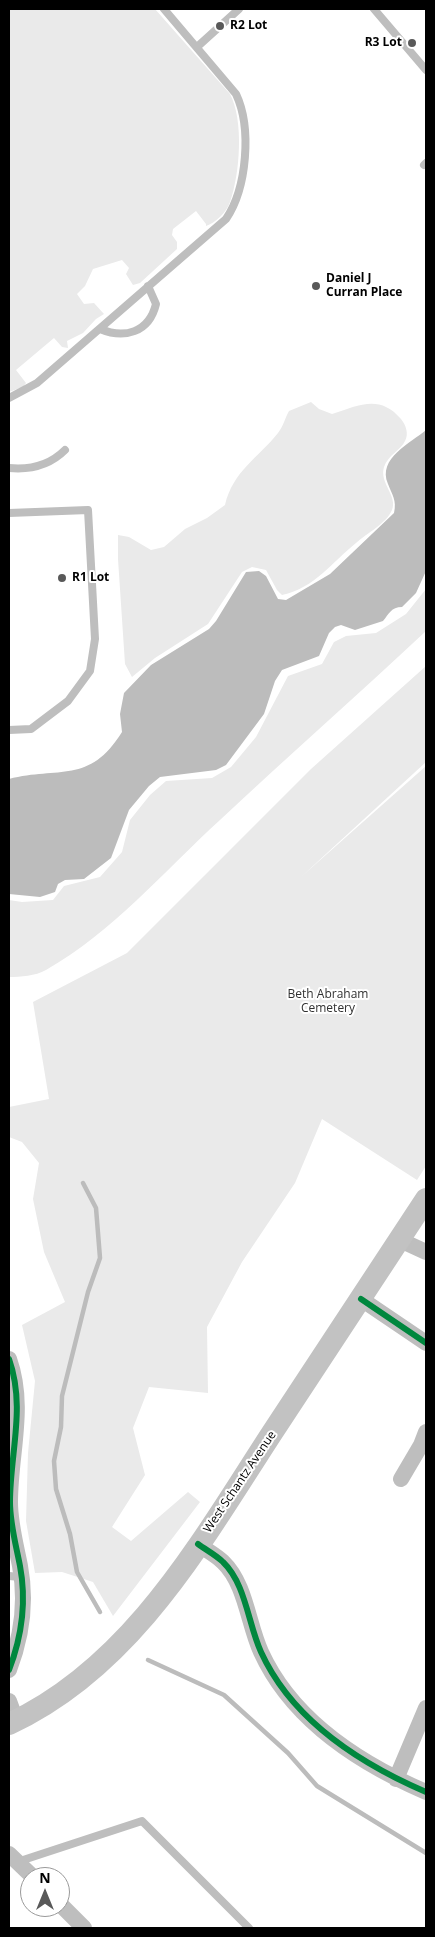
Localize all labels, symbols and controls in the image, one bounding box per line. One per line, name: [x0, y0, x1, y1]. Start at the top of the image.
place label: R2 Lot: [230, 19, 267, 33]
marker: R2 Lot: [214, 20, 226, 32]
place label: R3 Lot: [365, 36, 402, 50]
marker: R3 Lot: [406, 37, 418, 49]
place label: Daniel J Curran Place: [326, 272, 402, 300]
marker: Daniel J Curran Place: [310, 280, 322, 292]
place label: R1 Lot: [72, 571, 109, 585]
marker: R1 Lot: [56, 572, 68, 584]
park label: Beth Abraham Cemetery: [288, 988, 368, 1016]
street label: West Schantz Avenue: [201, 1428, 279, 1536]
north arrow: [20, 1867, 70, 1917]
text: N: [39, 1868, 51, 1887]

